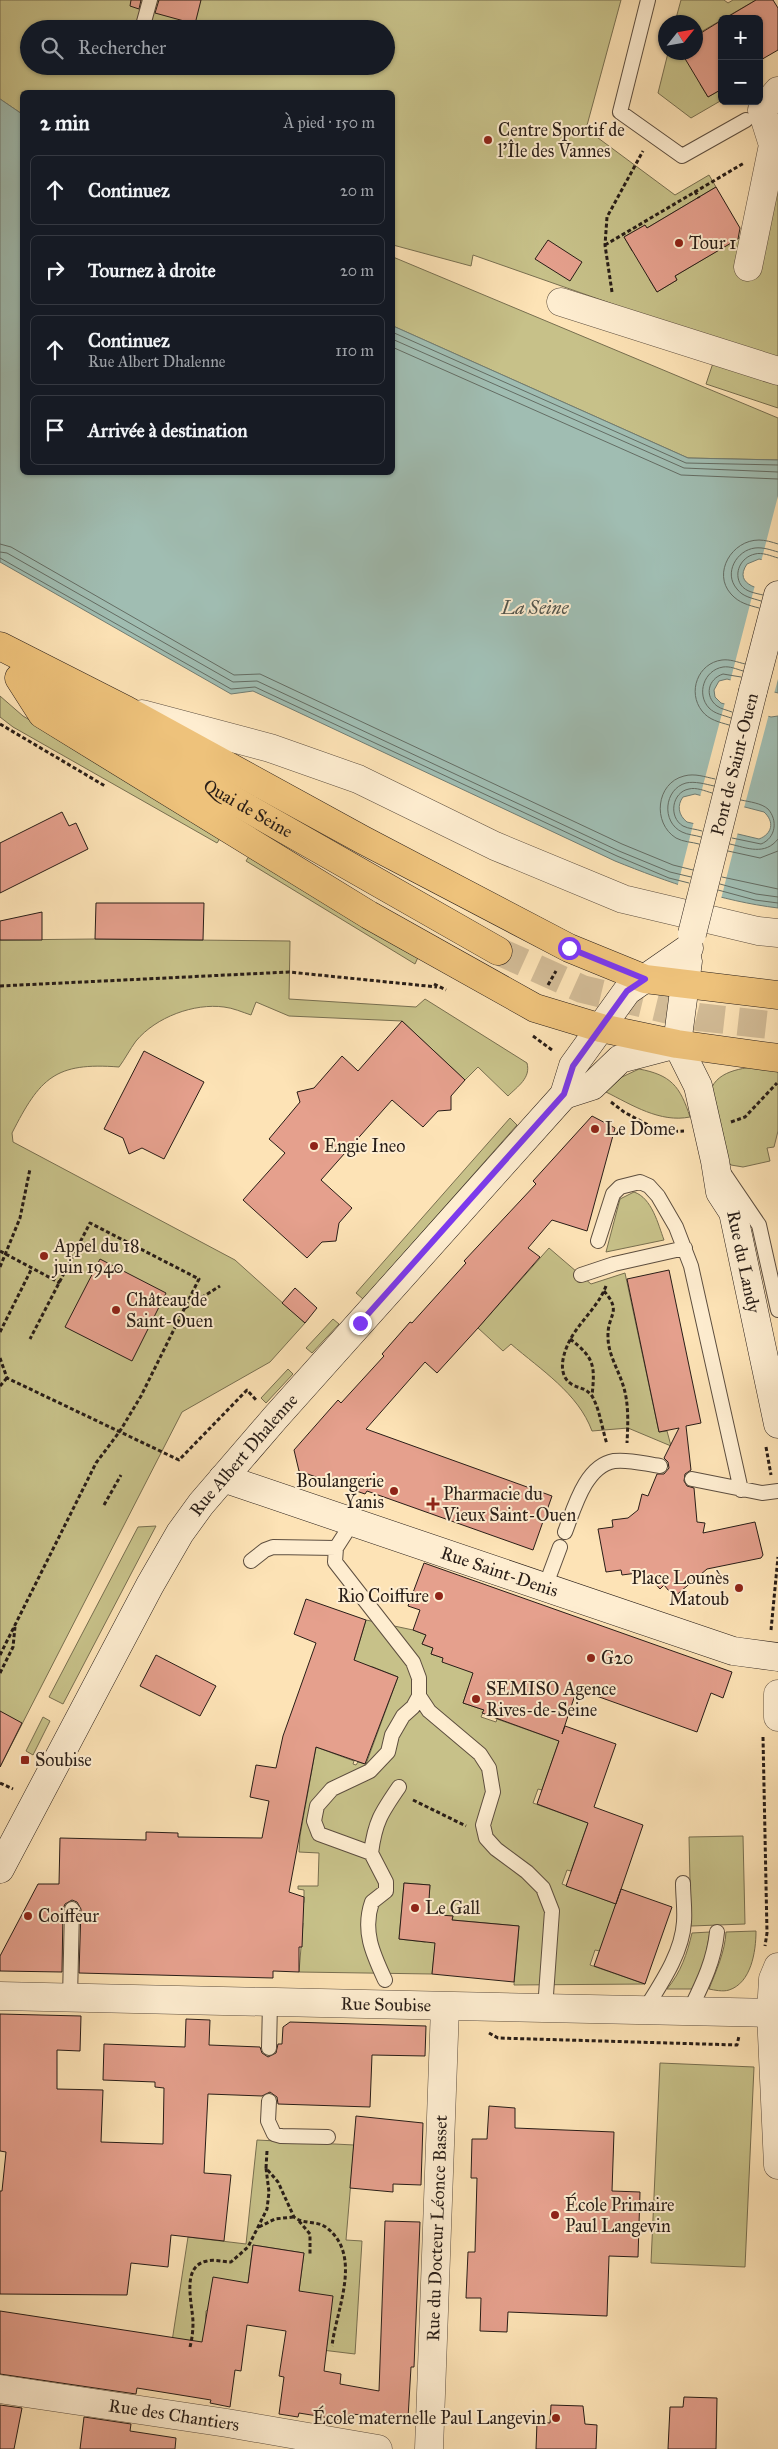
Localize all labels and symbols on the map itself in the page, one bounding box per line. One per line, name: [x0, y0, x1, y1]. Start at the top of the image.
north arrow: [658, 15, 703, 60]
place label: Centre Sportif de l'Île des Vannes: [498, 119, 625, 162]
marker: Centre Sportif de l'Île des Vannes: [482, 134, 494, 146]
place label: Tour 1: [689, 232, 736, 254]
marker: Tour 1: [673, 237, 685, 249]
water label: La Seine: [500, 596, 570, 619]
street label: Pont de Saint-Ouen: [706, 690, 763, 838]
street label: Quai de Seine: [199, 774, 297, 843]
route start: [558, 937, 581, 960]
place label: Le Dome: [605, 1118, 676, 1140]
marker: Le Dome: [589, 1123, 601, 1135]
place label: Engie Ineo: [324, 1135, 405, 1158]
marker: Engie Ineo: [308, 1140, 320, 1152]
street label: Rue du Landy: [722, 1209, 765, 1316]
place label: Appel du 18 juin 1940: [51, 1235, 140, 1278]
marker: Appel du 18 juin 1940: [38, 1250, 50, 1262]
place label: Château de Saint-Ouen: [126, 1289, 213, 1332]
marker: Château de Saint-Ouen: [110, 1304, 122, 1316]
route end: [349, 1312, 372, 1335]
street label: Rue Albert Dhalenne: [185, 1389, 302, 1521]
place label: Boulangerie Yanis: [296, 1470, 384, 1513]
place label: Pharmacie du Vieux Saint-Ouen: [442, 1483, 576, 1526]
marker: Boulangerie Yanis: [388, 1485, 400, 1497]
marker: Pharmacie du Vieux Saint-Ouen: [427, 1498, 439, 1510]
street label: Rue Saint-Denis: [438, 1542, 561, 1602]
place label: Place Lounès Matoub: [631, 1567, 729, 1610]
marker: Place Lounès Matoub: [733, 1582, 745, 1594]
place label: Rio Coiffure: [337, 1585, 429, 1607]
marker: Rio Coiffure: [433, 1590, 445, 1602]
place label: G20: [601, 1647, 634, 1669]
marker: G20: [585, 1652, 597, 1664]
place label: SEMISO Agence Rives-de-Seine: [486, 1678, 616, 1721]
marker: SEMISO Agence Rives-de-Seine: [470, 1693, 482, 1705]
place label: Soubise: [35, 1749, 92, 1771]
marker: Soubise: [19, 1754, 31, 1766]
place label: Le Gall: [425, 1897, 480, 1919]
marker: Le Gall: [409, 1902, 421, 1914]
place label: Coiffeur: [38, 1905, 99, 1927]
marker: Coiffeur: [22, 1910, 34, 1922]
street label: Rue Soubise: [340, 1993, 431, 2017]
street label: Rue du Docteur Léonce Basset: [422, 2114, 452, 2342]
place label: École Primaire Paul Langevin: [565, 2192, 675, 2238]
marker: École Primaire Paul Langevin: [549, 2209, 561, 2221]
street label: Rue des Chantiers: [107, 2394, 241, 2436]
place label: École maternelle Paul Langevin: [313, 2405, 546, 2430]
marker: École maternelle Paul Langevin: [550, 2412, 562, 2424]

